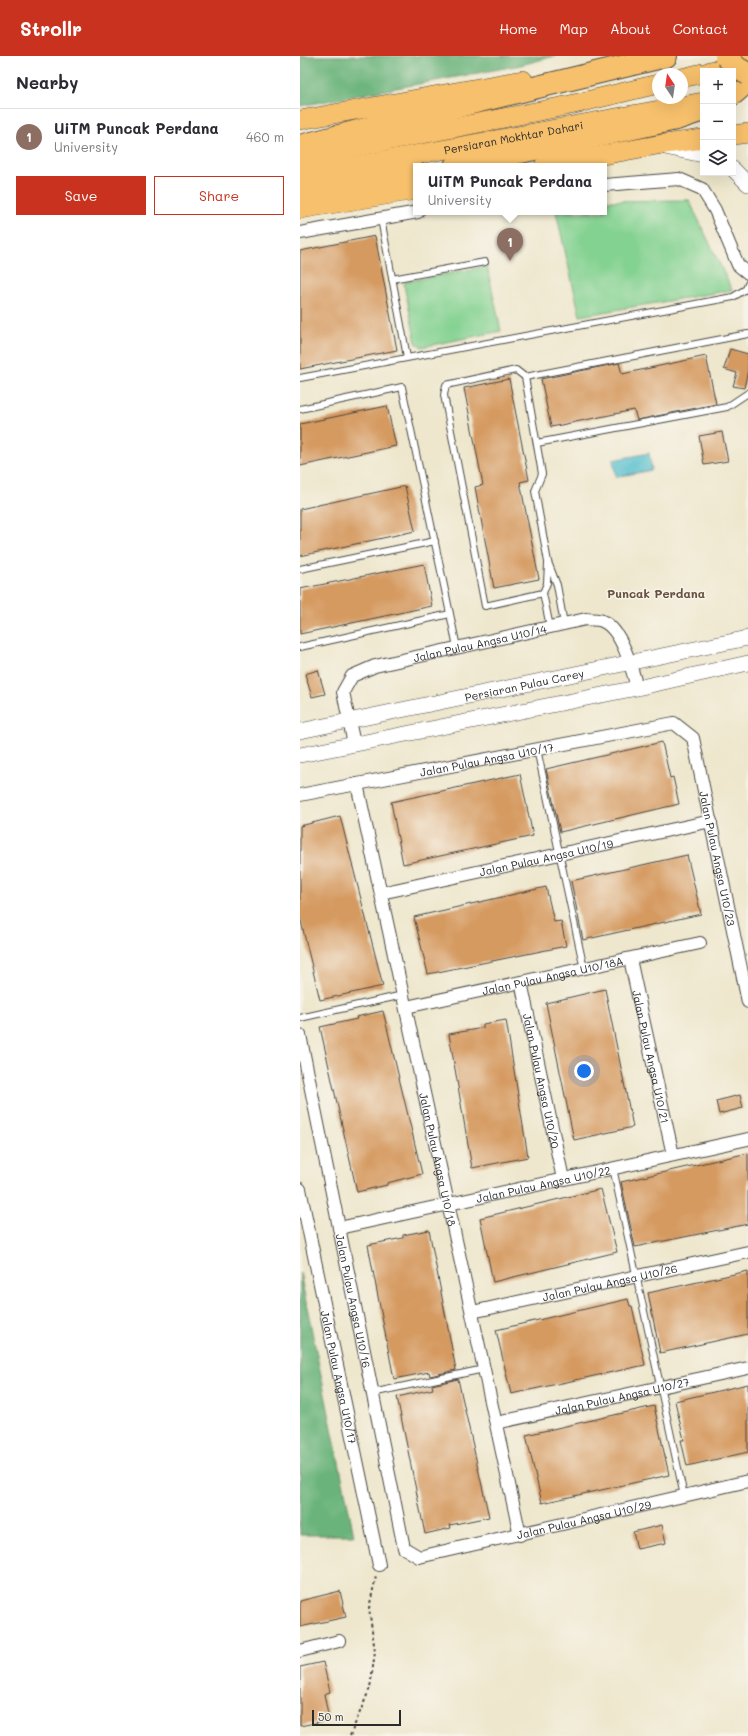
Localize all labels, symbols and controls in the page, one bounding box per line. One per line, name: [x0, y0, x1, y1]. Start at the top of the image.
text: Strollr: [20, 16, 82, 41]
text: Home: [499, 19, 537, 38]
text: Map: [559, 19, 588, 38]
text: About: [610, 19, 651, 38]
text: Contact: [673, 19, 728, 38]
north arrow: [652, 68, 688, 104]
map controls: [700, 68, 736, 176]
button: +: [700, 68, 736, 104]
text: Nearby: [16, 71, 78, 93]
button: −: [700, 104, 736, 140]
street label: Persiaran Mokhtar Dahari: [443, 117, 584, 157]
text: UiTM Puncak Perdana: [54, 118, 219, 138]
text: 1: [26, 128, 32, 145]
text: 460 m: [246, 128, 284, 145]
text: University: [54, 138, 118, 155]
button: layers: [700, 140, 736, 176]
popup: [413, 163, 607, 215]
text: UiTM Puncak Perdana: [428, 171, 592, 191]
button: Save: [16, 176, 146, 215]
button: Share: [154, 176, 284, 215]
text: University: [428, 191, 492, 208]
pin: 1: [497, 228, 523, 261]
district label: Puncak Perdana: [607, 585, 705, 601]
street label: Jalan Pulau Angsa U10/14: [412, 620, 548, 665]
street label: Persiaran Pulau Carey: [463, 665, 585, 704]
street label: Jalan Pulau Angsa U10/17: [418, 739, 555, 779]
street label: Jalan Pulau Angsa U10/23: [697, 790, 740, 928]
street label: Jalan Pulau Angsa U10/19: [478, 835, 615, 879]
street label: Jalan Pulau Angsa U10/18A: [481, 952, 625, 998]
street label: Jalan Pulau Angsa U10/21: [630, 989, 673, 1125]
street label: Jalan Pulau Angsa U10/20: [520, 1012, 564, 1150]
your location: [574, 1061, 594, 1081]
street label: Jalan Pulau Angsa U10/18: [417, 1091, 460, 1228]
street label: Jalan Pulau Angsa U10/22: [475, 1162, 612, 1205]
street label: Jalan Pulau Angsa U10/16: [333, 1232, 375, 1369]
street label: Jalan Pulau Angsa U10/26: [541, 1260, 679, 1304]
street label: Jalan Pulau Angsa U10/17: [318, 1309, 361, 1445]
street label: Jalan Pulau Angsa U10/27: [553, 1374, 691, 1417]
street label: Jalan Pulau Angsa U10/29: [515, 1496, 653, 1542]
scale bar: [312, 1708, 401, 1727]
text: 50 m: [318, 1709, 344, 1724]

